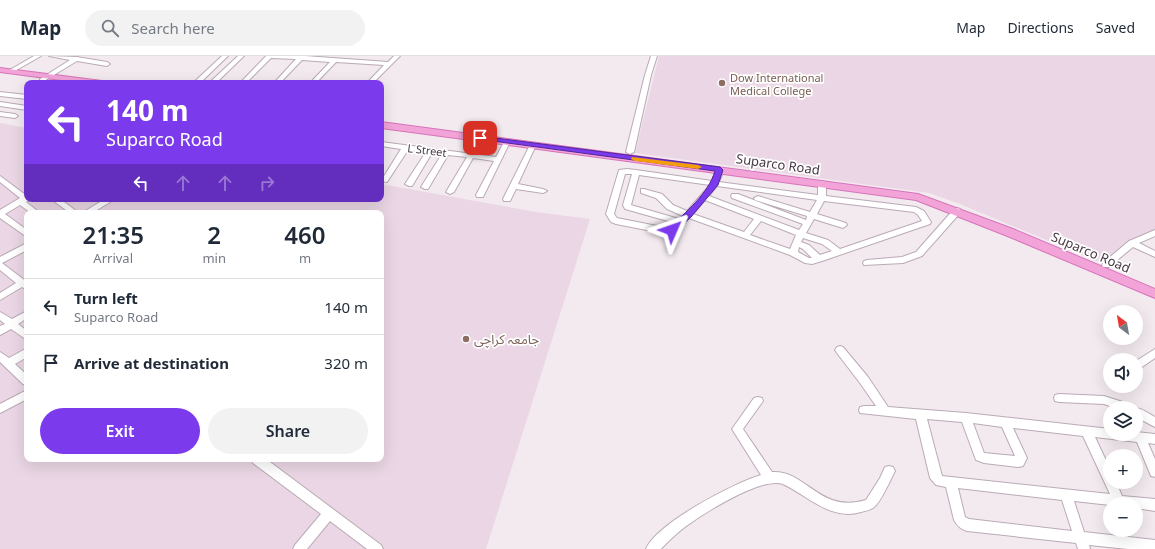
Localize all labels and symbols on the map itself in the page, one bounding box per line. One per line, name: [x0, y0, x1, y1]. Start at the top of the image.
place label: Dow International Medical College: [730, 70, 823, 98]
marker: Dow International Medical College: [717, 78, 727, 88]
pin: [463, 121, 497, 155]
street label: L Street: [407, 140, 447, 160]
street label: Suparco Road: [735, 149, 821, 179]
position arrow: [651, 209, 693, 251]
street label: Suparco Road: [1049, 227, 1133, 277]
north arrow: [1103, 305, 1143, 345]
place label: جامعہ کراچی: [474, 330, 539, 349]
marker: جامعہ کراچی: [461, 334, 471, 344]

